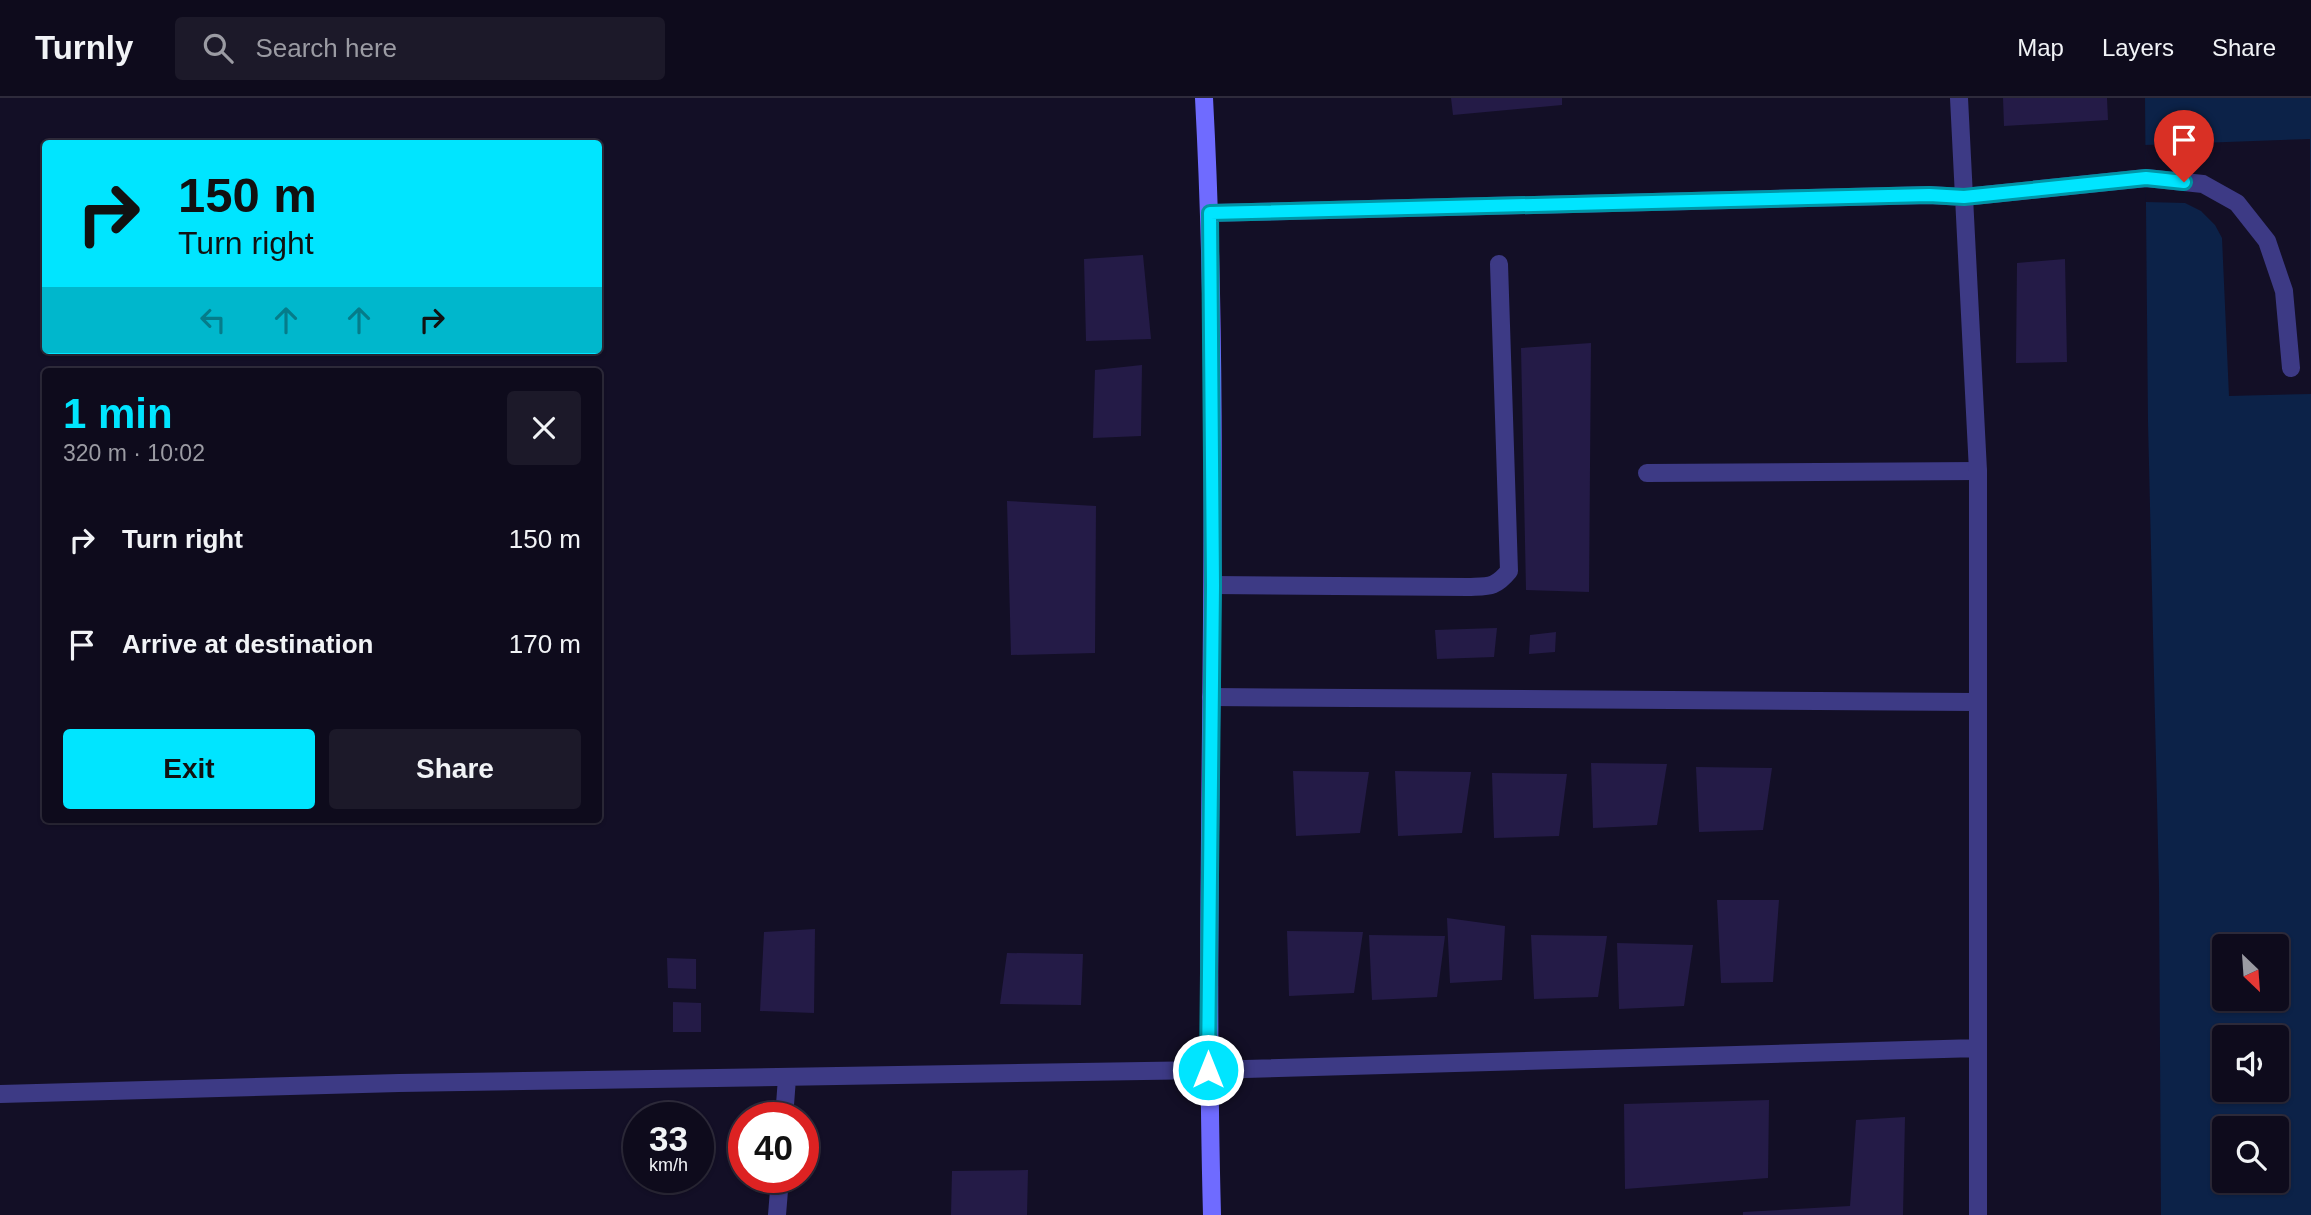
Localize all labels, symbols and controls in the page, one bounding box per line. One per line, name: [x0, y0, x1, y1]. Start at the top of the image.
search box: [175, 17, 665, 80]
text: Turnly: [35, 29, 133, 66]
icon: search: [199, 29, 237, 67]
text: Search here: [255, 33, 397, 63]
text: Map: [2017, 34, 2064, 61]
text: Layers: [2102, 34, 2174, 61]
text: Share: [2212, 34, 2276, 61]
pin: [2154, 110, 2214, 182]
icon: arrive: [2165, 121, 2203, 159]
icon: right: [63, 168, 154, 259]
text: 150 m: [178, 168, 317, 222]
text: Turn right: [178, 225, 314, 261]
icon: left: [194, 301, 232, 339]
icon: ahead: [267, 301, 305, 339]
icon: ahead: [340, 301, 378, 339]
icon: right: [413, 301, 451, 339]
text: 1 min: [63, 390, 173, 437]
button: close: [507, 391, 581, 465]
text: 320 m · 10:02: [63, 440, 205, 466]
icon: right: [63, 521, 101, 559]
text: Turn right: [122, 524, 243, 554]
text: 150 m: [509, 524, 581, 554]
icon: arrive: [63, 626, 101, 664]
text: Arrive at destination: [122, 629, 373, 659]
text: 170 m: [509, 629, 581, 659]
button: Exit: [63, 729, 315, 809]
button: Share: [329, 729, 581, 809]
north arrow: [2212, 934, 2289, 1012]
map controls: [2212, 934, 2289, 1193]
button: sound: [2212, 1025, 2289, 1102]
position arrow: [1171, 1033, 1245, 1107]
speed limit sign: 40: [728, 1102, 819, 1193]
button: search: [2212, 1116, 2289, 1193]
text: 33: [649, 1119, 688, 1158]
text: km/h: [649, 1155, 688, 1175]

